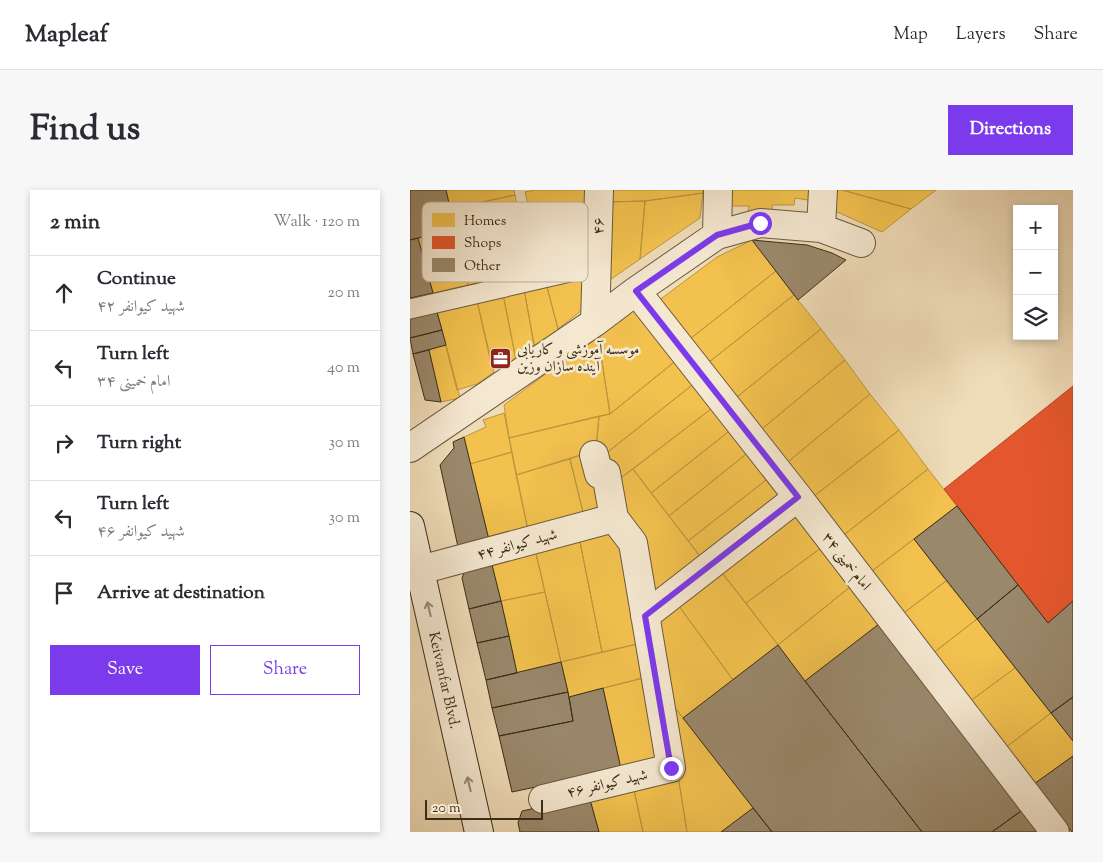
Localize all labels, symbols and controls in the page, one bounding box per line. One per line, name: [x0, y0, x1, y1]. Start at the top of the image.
text: Mapleaf: [25, 18, 108, 52]
text: Map: [893, 22, 928, 48]
text: Layers: [956, 22, 1006, 48]
text: Share: [1034, 22, 1078, 48]
text: Find us: [30, 105, 140, 156]
button: Directions: [948, 105, 1073, 155]
legend: [422, 202, 588, 282]
map controls: [1013, 205, 1058, 340]
button: +: [1013, 205, 1058, 250]
text: 2 min: [50, 208, 100, 238]
text: Walk · 120 m: [274, 211, 360, 234]
text: Homes: [464, 212, 506, 232]
route start: [749, 212, 772, 235]
street label: ۴۶: [589, 217, 610, 235]
text: Shops: [464, 234, 501, 254]
button: −: [1013, 250, 1058, 295]
text: Other: [464, 257, 501, 277]
text: Continue: [97, 266, 176, 293]
icon: ahead: [50, 279, 78, 307]
text: 20 m: [327, 282, 360, 305]
button: layers: [1013, 295, 1058, 340]
text: شهید کیوانفر ۴۲: [97, 296, 185, 319]
place label: موسسه آموزشی و کاریابی آینده سازان وزین: [517, 340, 639, 378]
text: Turn left: [97, 341, 169, 368]
office icon: موسسه آموزشی و کاریابی آینده سازان وزین: [489, 346, 513, 370]
icon: left: [50, 354, 78, 382]
text: 40 m: [327, 357, 360, 380]
text: امام خمینی ۳۴: [97, 371, 170, 394]
icon: right: [50, 429, 78, 457]
text: Turn right: [97, 430, 181, 457]
text: 30 m: [329, 432, 360, 455]
text: Turn left: [97, 491, 169, 518]
icon: left: [50, 504, 78, 532]
text: 30 m: [329, 507, 360, 530]
text: شهید کیوانفر ۴۶: [97, 521, 185, 544]
street label: شهید کیوانفر ۴۴: [475, 525, 560, 566]
street label: امام خمینی ۳۴: [816, 528, 875, 596]
icon: arrive: [50, 579, 78, 607]
text: Arrive at destination: [97, 580, 265, 607]
one-way arrow: [424, 601, 433, 617]
street label: Keivanfar Blvd.: [422, 630, 464, 731]
button: Save: [50, 645, 200, 695]
button: Share: [210, 645, 360, 695]
route end: [660, 757, 683, 780]
street label: شهید کیوانفر ۴۶: [565, 765, 650, 804]
one-way arrow: [464, 777, 473, 793]
scale bar: [425, 797, 542, 820]
text: 20 m: [432, 799, 461, 819]

